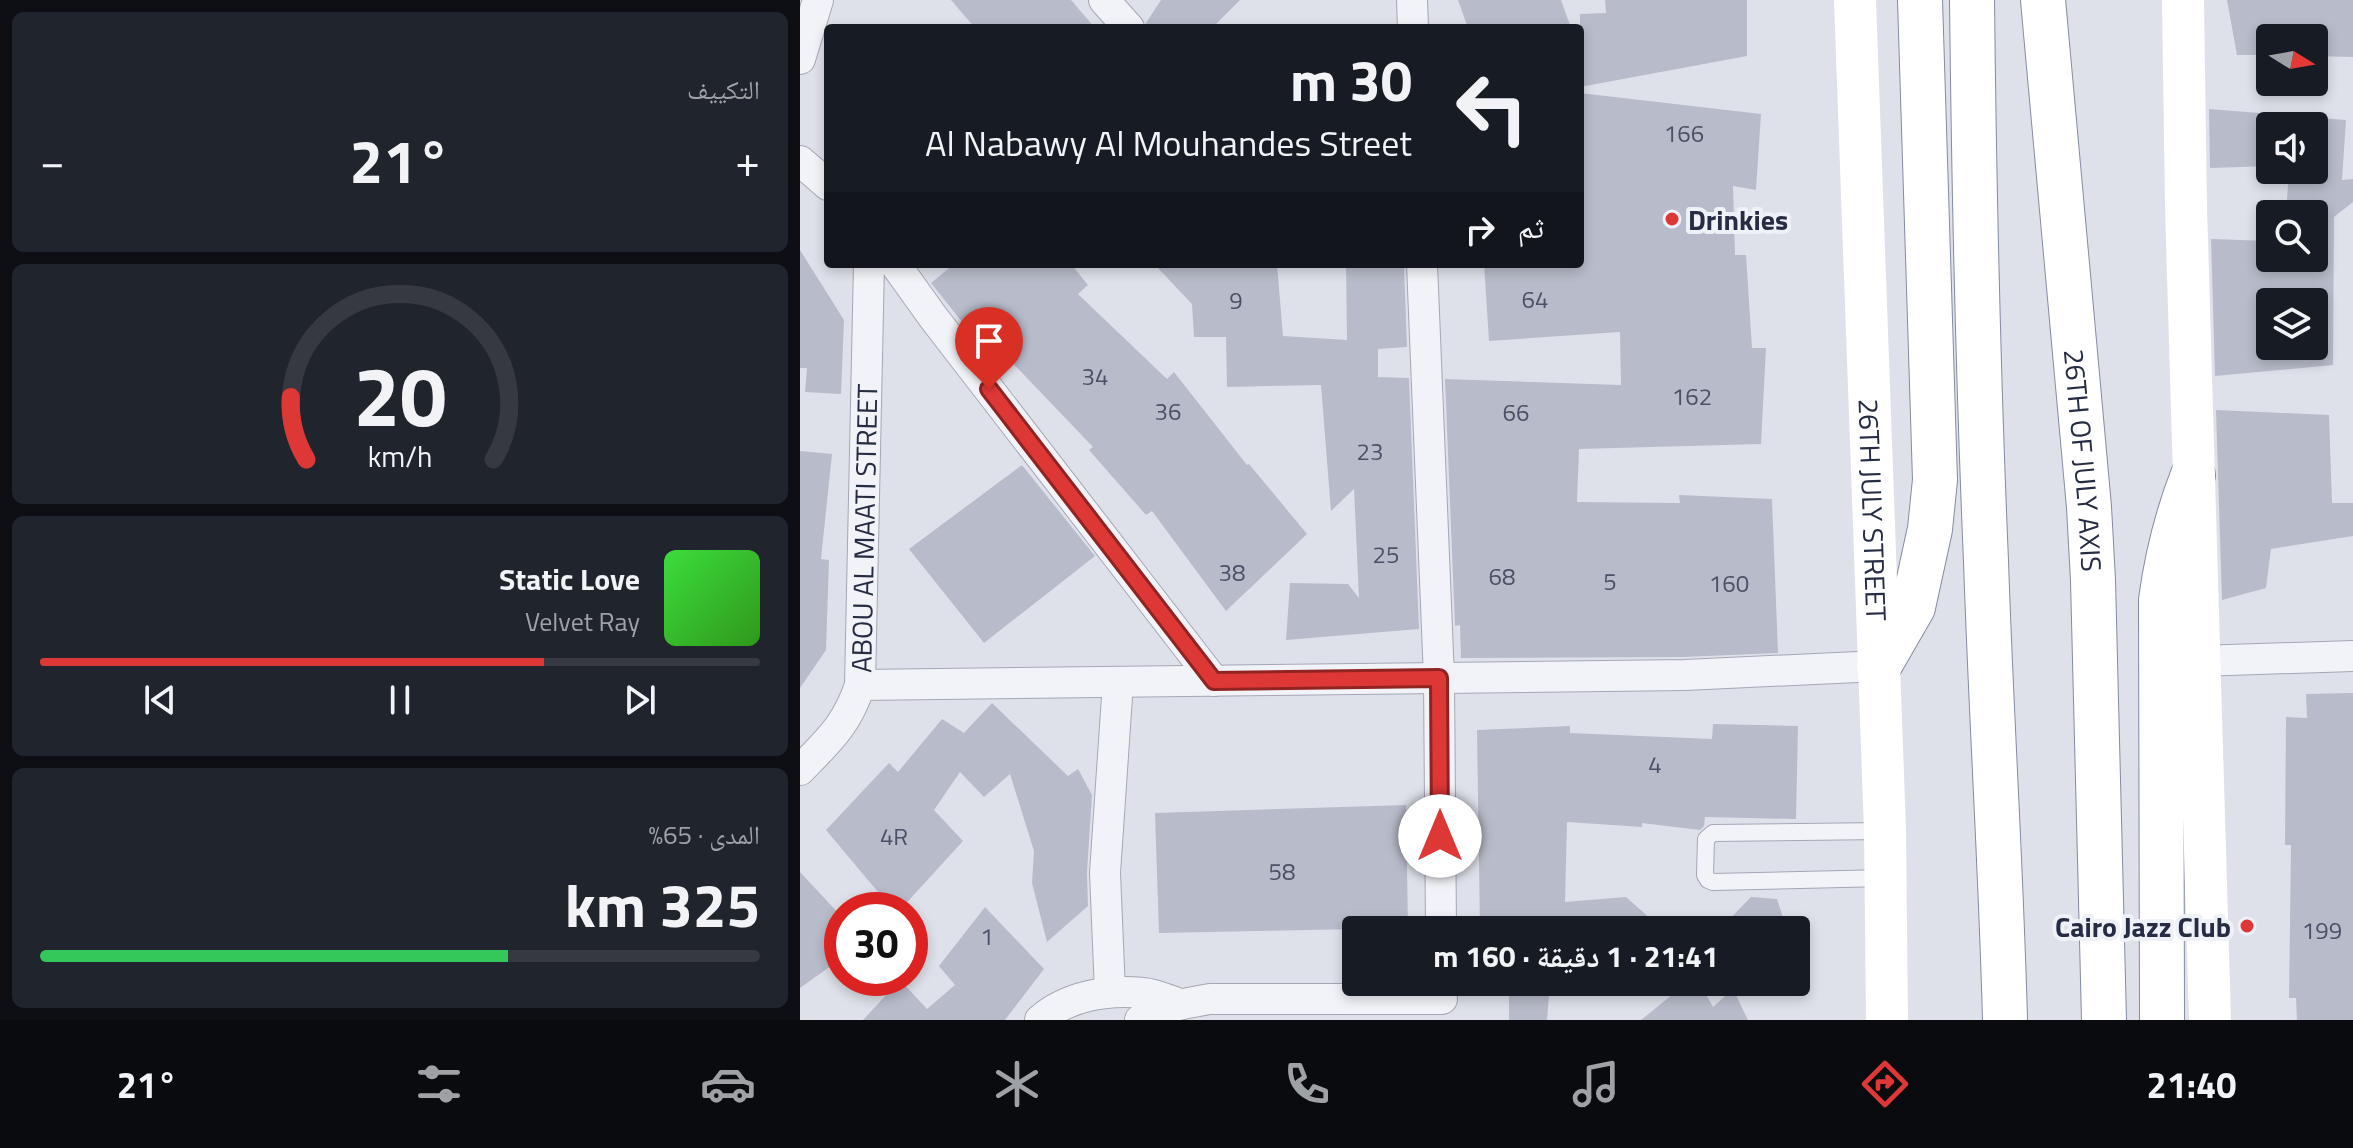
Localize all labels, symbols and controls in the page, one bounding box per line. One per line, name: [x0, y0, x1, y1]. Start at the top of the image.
north arrow: [2256, 24, 2328, 96]
map controls: [2256, 24, 2328, 360]
text: 30 m: [1290, 38, 1412, 123]
icon: left: [1440, 56, 1544, 160]
text: التكييف: [687, 70, 760, 109]
button: sound: [2256, 112, 2328, 184]
text: 21°: [350, 115, 450, 206]
text: Al Nabawy Al Mouhandes Street: [925, 115, 1412, 170]
house number: 166: [1664, 115, 1704, 151]
text: −: [40, 127, 65, 194]
text: +: [735, 127, 760, 194]
place label: Drinkies: [1688, 198, 1788, 241]
button: search: [2256, 200, 2328, 272]
text: ثم: [1518, 204, 1544, 250]
icon: right: [1458, 208, 1502, 252]
marker: Drinkies: [1663, 210, 1681, 228]
house number: 64: [1522, 281, 1548, 317]
house number: 9: [1229, 282, 1243, 318]
button: layers: [2256, 288, 2328, 360]
pin: [955, 307, 1023, 389]
icon: arrive: [967, 319, 1011, 363]
text: 20: [353, 332, 447, 458]
street label: 26TH OF JULY AXIS: [2053, 347, 2114, 573]
house number: 34: [1082, 358, 1108, 394]
house number: 162: [1672, 378, 1712, 414]
street label: ABOU AL MAATI STREET: [839, 383, 888, 673]
house number: 36: [1155, 393, 1181, 429]
house number: 66: [1503, 394, 1529, 430]
street label: 26TH JULY STREET: [1848, 398, 1899, 622]
house number: 23: [1357, 433, 1383, 469]
text: km/h: [368, 435, 432, 478]
house number: 25: [1373, 536, 1399, 572]
house number: 38: [1219, 554, 1245, 590]
text: Static Love: [499, 556, 640, 602]
house number: 68: [1489, 558, 1515, 594]
house number: 5: [1603, 563, 1617, 599]
house number: 160: [1709, 565, 1749, 601]
text: Velvet Ray: [525, 602, 640, 641]
icon: previous: [138, 678, 182, 722]
icon: pause: [378, 678, 422, 722]
icon: next: [618, 678, 662, 722]
house number: 4: [1648, 746, 1662, 782]
position arrow: [1398, 794, 1482, 878]
text: المدى · 65%: [648, 815, 760, 854]
house number: 4R: [880, 818, 908, 854]
house number: 58: [1269, 853, 1295, 889]
text: 325 km: [565, 859, 760, 950]
speed limit sign: 30: [824, 892, 928, 996]
place label: Cairo Jazz Club: [2055, 905, 2231, 948]
house number: 199: [2302, 912, 2342, 948]
marker: Cairo Jazz Club: [2238, 917, 2256, 935]
house number: 1: [980, 918, 994, 954]
text: 21:41 · 1 دقيقة · 160 m: [1433, 933, 1719, 979]
icon: filters: [411, 1056, 467, 1112]
icon: car: [700, 1056, 756, 1112]
icon: climate: [989, 1056, 1045, 1112]
icon: phone: [1279, 1056, 1335, 1112]
icon: music: [1568, 1056, 1624, 1112]
icon: directions: [1857, 1056, 1913, 1112]
text: 21°: [117, 1057, 177, 1112]
text: 21:40: [2146, 1057, 2236, 1112]

